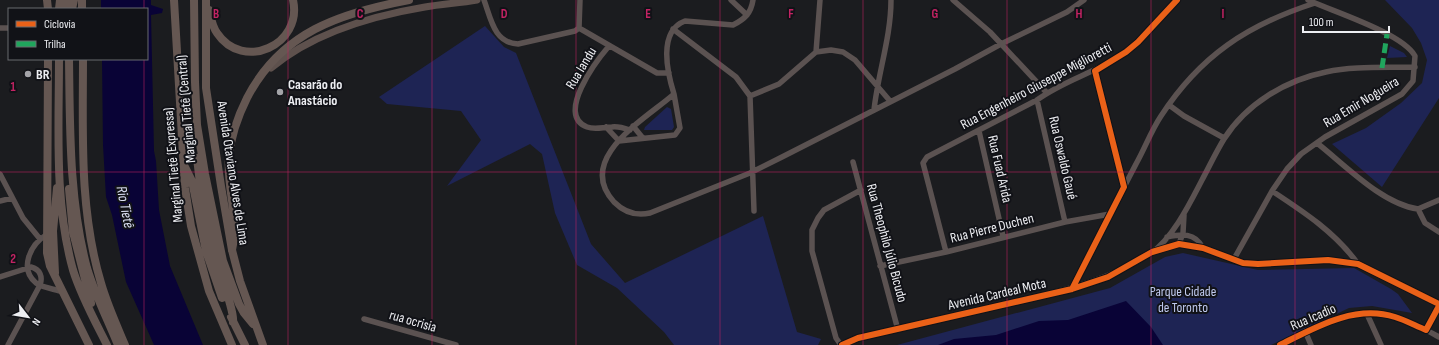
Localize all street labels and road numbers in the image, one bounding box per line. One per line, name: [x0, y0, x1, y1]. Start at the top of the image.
street label: Rua Engenheiro Giuseppe Miglioretti: [957, 39, 1115, 133]
street label: Rua Iandu: [562, 44, 600, 92]
street label: Marginal Tietê (Central): [173, 54, 199, 164]
street label: Rua Emir Nogueira: [1320, 73, 1402, 131]
street label: Avenida Otaviano Alves de Lima: [213, 99, 253, 246]
street label: Marginal Tietê (Expressa): [160, 107, 186, 223]
street label: Rua Oswaldo Gaué: [1045, 115, 1081, 201]
street label: Rua Fuad Arida: [984, 134, 1016, 204]
street label: Rua Theophilo Júlio Bicudo: [863, 182, 911, 304]
street label: Rua Pierre Duchen: [948, 209, 1036, 247]
street label: Avenida Cardeal Mota: [945, 274, 1048, 314]
street label: Rua Icadio: [1288, 300, 1339, 334]
street label: rua ocrisia: [387, 306, 439, 336]

